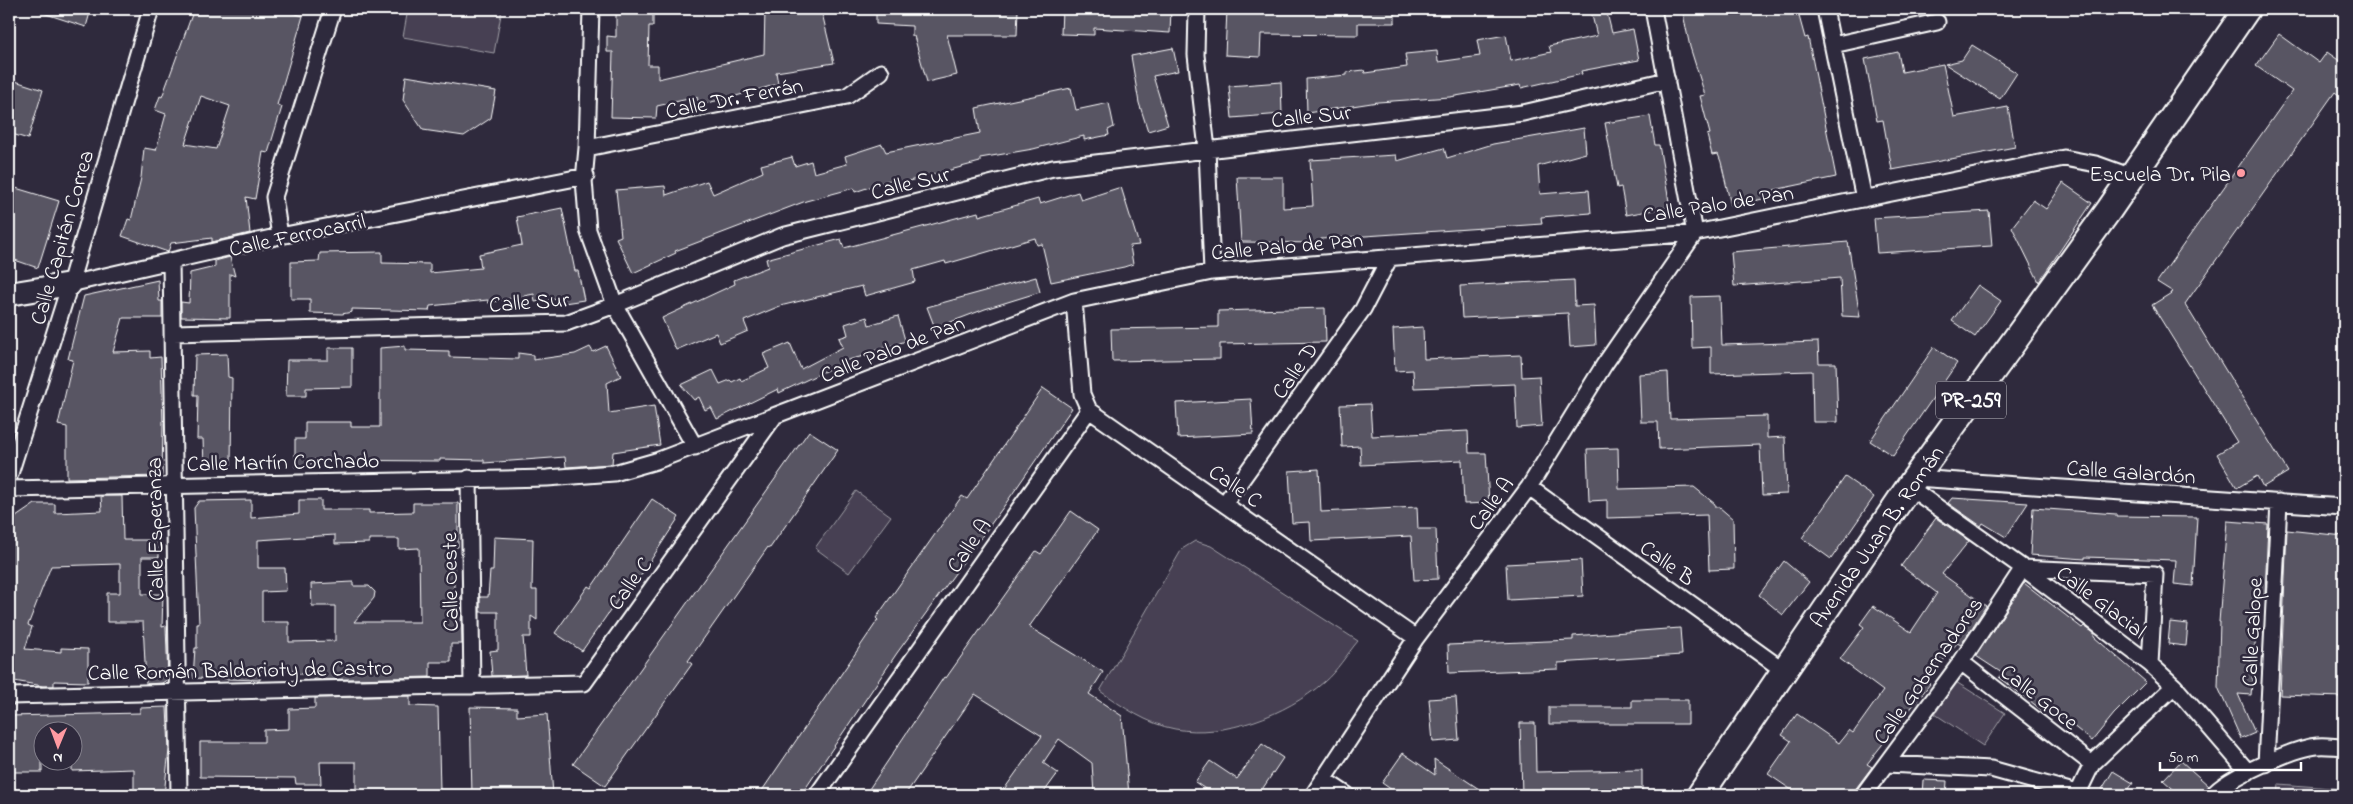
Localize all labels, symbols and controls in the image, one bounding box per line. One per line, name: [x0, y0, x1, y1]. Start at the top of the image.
street label: Calle Dr. Ferrán: [663, 71, 806, 129]
street label: Calle Sur: [1270, 98, 1353, 138]
street label: Calle Capitán Correa: [24, 147, 104, 329]
street label: Calle Sur: [868, 160, 954, 210]
place label: Escuela Dr. Pila: [2089, 160, 2231, 192]
marker: Escuela Dr. Pila: [2235, 167, 2247, 179]
street label: Calle Palo de Pan: [1641, 178, 1796, 234]
street label: Calle Ferrocarril: [226, 207, 369, 267]
street label: Calle Palo de Pan: [1210, 225, 1365, 271]
street label: Calle Sur: [488, 285, 570, 323]
street label: Calle Palo de Pan: [816, 309, 970, 393]
street label: Calle D: [1265, 337, 1328, 407]
road number: PR-259: [1936, 382, 2006, 418]
street label: Avenida Juan B. Román: [1803, 440, 1954, 635]
street label: Calle Martín Corchado: [186, 446, 380, 482]
street label: Calle Galardón: [2065, 454, 2196, 494]
street label: Calle Esperanza: [140, 457, 174, 601]
street label: Calle C: [1201, 457, 1268, 517]
street label: Calle A: [1461, 471, 1523, 538]
street label: Calle A: [940, 513, 1001, 581]
street label: Calle Oeste: [435, 532, 469, 632]
street label: Calle B: [1632, 533, 1701, 596]
street label: Calle C: [601, 552, 662, 618]
street label: Calle Glacial: [2048, 559, 2152, 648]
street label: Calle Galope: [2235, 577, 2273, 688]
street label: Calle Gobernadores: [1866, 591, 1992, 752]
street label: Calle Román Baldorioty de Castro: [87, 653, 393, 692]
street label: Calle Goce: [1992, 658, 2084, 739]
north arrow: [32, 722, 82, 772]
scale bar: [2160, 739, 2302, 771]
text: N: [53, 747, 63, 768]
text: 50 m: [2168, 747, 2199, 769]

